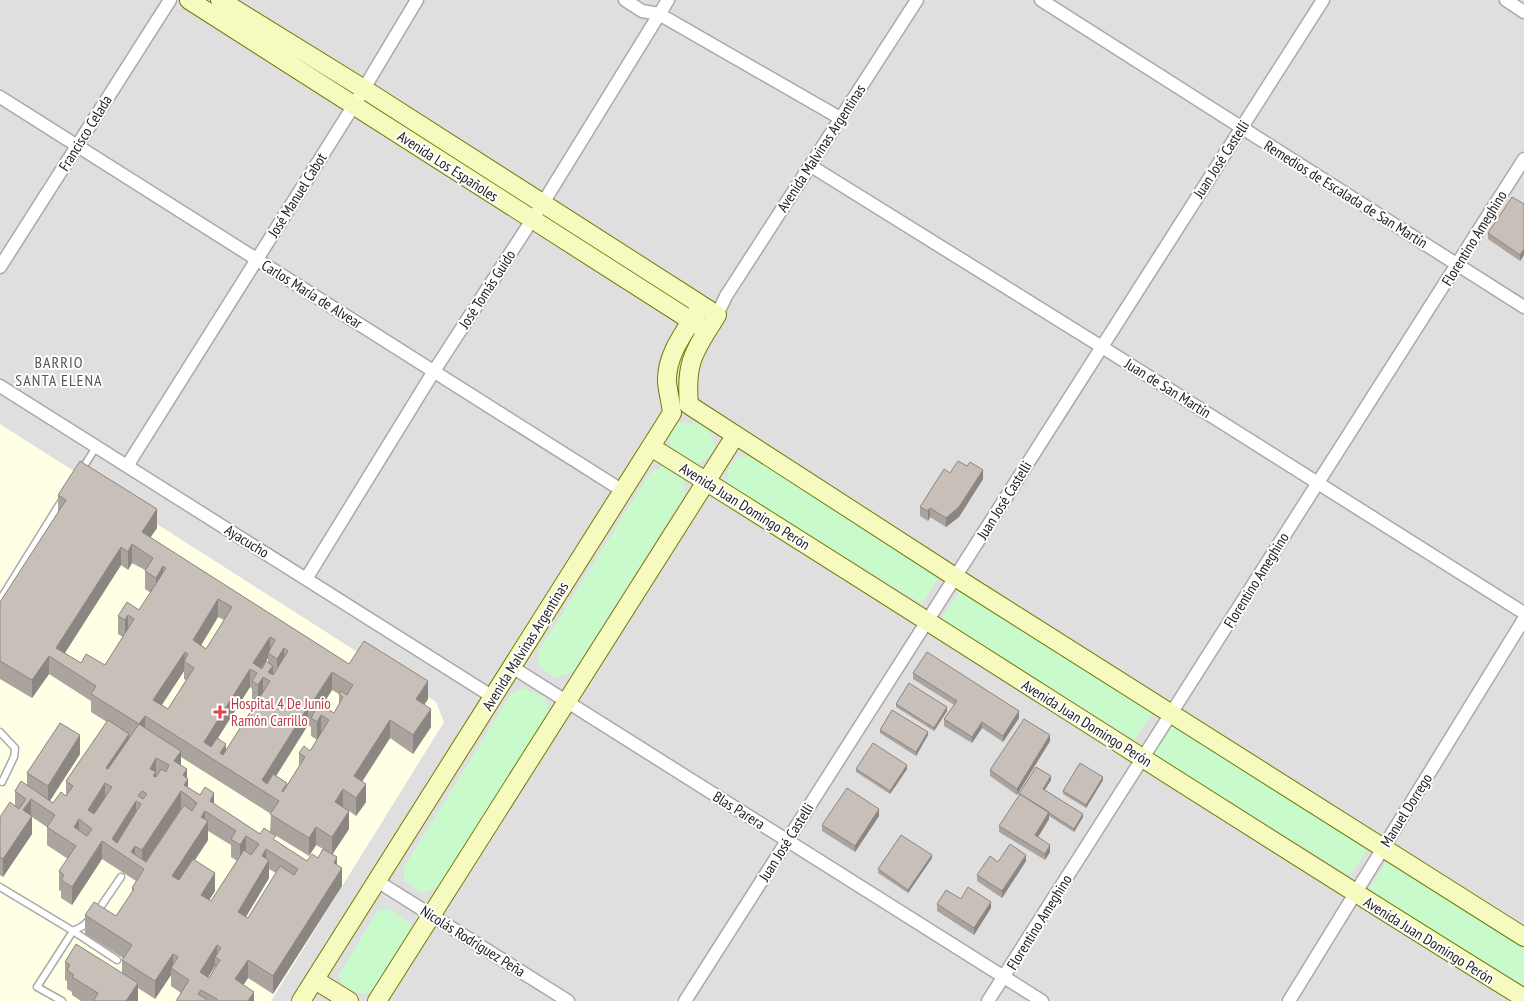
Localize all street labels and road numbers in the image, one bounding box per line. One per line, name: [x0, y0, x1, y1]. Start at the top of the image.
street label: Avenida Malvinas Argentinas: [773, 81, 869, 215]
street label: Francisco Celada: [54, 92, 116, 174]
street label: Juan José Castelli: [1188, 117, 1253, 202]
street label: Avenida Los Españoles: [394, 126, 502, 206]
street label: Remedios de Escalada de San Martín: [1261, 136, 1431, 252]
street label: José Manuel Cabot: [263, 149, 330, 242]
street label: Florentino Ameghino: [1437, 187, 1511, 289]
street label: José Tomás Guido: [454, 246, 519, 333]
street label: Carlos María de Alvear: [258, 255, 367, 333]
street label: Juan de San Martín: [1121, 353, 1215, 422]
street label: Juan José Castelli: [972, 457, 1036, 543]
street label: Avenida Juan Domingo Perón: [676, 458, 814, 554]
street label: Ayacucho: [221, 520, 273, 562]
street label: Florentino Ameghino: [1219, 529, 1293, 631]
street label: Avenida Malvinas Argentinas: [478, 578, 572, 714]
street label: Avenida Juan Domingo Perón: [1018, 675, 1156, 771]
street label: Manuel Dorrego: [1376, 770, 1436, 850]
street label: Blas Parera: [710, 787, 768, 833]
street label: Juan José Castelli: [754, 799, 818, 885]
street label: Florentino Ameghino: [1002, 871, 1076, 973]
street label: Avenida Juan Domingo Perón: [1360, 892, 1498, 988]
street label: Nicolás Rodríguez Peña: [417, 901, 529, 981]

